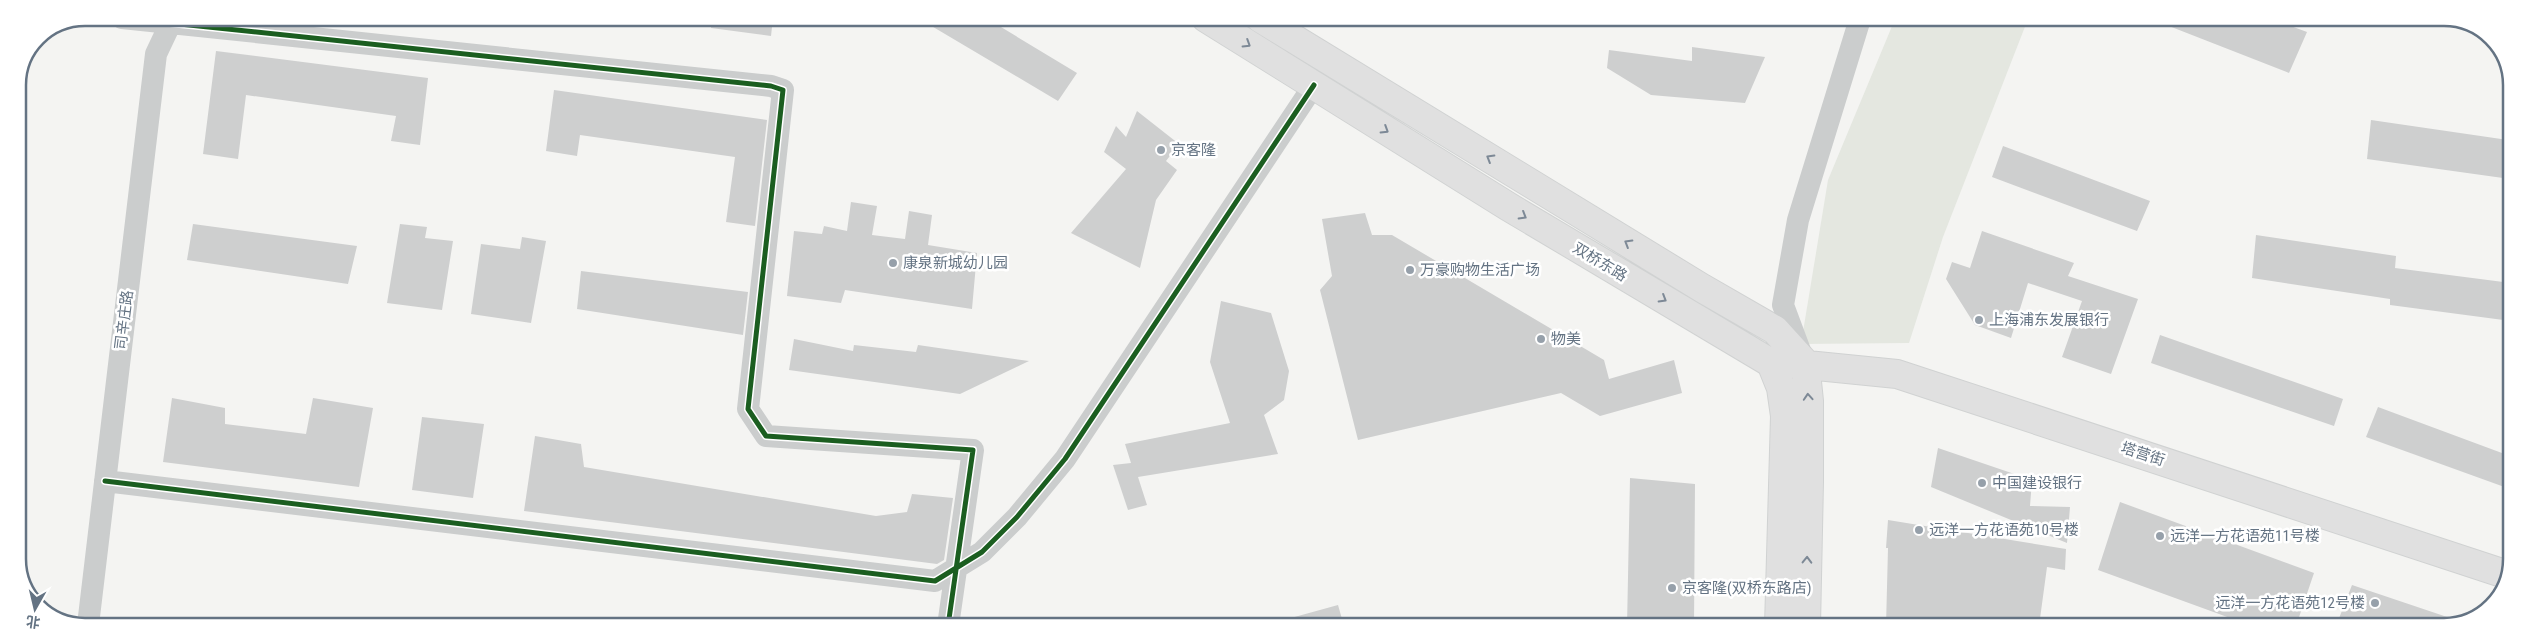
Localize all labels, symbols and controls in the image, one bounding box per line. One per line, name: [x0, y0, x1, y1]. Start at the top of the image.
one-way arrow: [1242, 37, 1251, 47]
one-way arrow: [1380, 123, 1389, 133]
place label: 京客隆: [1171, 141, 1216, 159]
marker: 京客隆: [1155, 144, 1167, 156]
one-way arrow: [1486, 155, 1495, 165]
one-way arrow: [1518, 209, 1527, 219]
street label: 双桥东路: [1570, 239, 1630, 285]
one-way arrow: [1625, 239, 1634, 249]
place label: 康泉新城幼儿园: [903, 254, 1008, 272]
marker: 康泉新城幼儿园: [887, 257, 899, 269]
place label: 万豪购物生活广场: [1420, 261, 1540, 279]
marker: 万豪购物生活广场: [1404, 264, 1416, 276]
street label: 司辛庄路: [111, 289, 137, 351]
one-way arrow: [1657, 292, 1666, 302]
place label: 上海浦东发展银行: [1989, 311, 2109, 329]
marker: 上海浦东发展银行: [1973, 314, 1985, 326]
place label: 物美: [1551, 330, 1581, 348]
marker: 物美: [1535, 333, 1547, 345]
one-way arrow: [1803, 393, 1814, 401]
street label: 塔营街: [2119, 438, 2167, 470]
place label: 中国建设银行: [1992, 474, 2082, 492]
marker: 中国建设银行: [1976, 477, 1988, 489]
place label: 远洋一方花语苑10号楼: [1929, 521, 2079, 539]
marker: 远洋一方花语苑10号楼: [1913, 524, 1925, 536]
place label: 远洋一方花语苑11号楼: [2170, 527, 2320, 545]
marker: 远洋一方花语苑11号楼: [2154, 530, 2166, 542]
one-way arrow: [1802, 556, 1812, 564]
place label: 京客隆(双桥东路店): [1682, 579, 1812, 597]
marker: 京客隆(双桥东路店): [1666, 582, 1678, 594]
north arrow: [10, 584, 60, 634]
place label: 远洋一方花语苑12号楼: [2215, 594, 2365, 612]
marker: 远洋一方花语苑12号楼: [2369, 597, 2381, 609]
text: 北: [25, 613, 41, 631]

